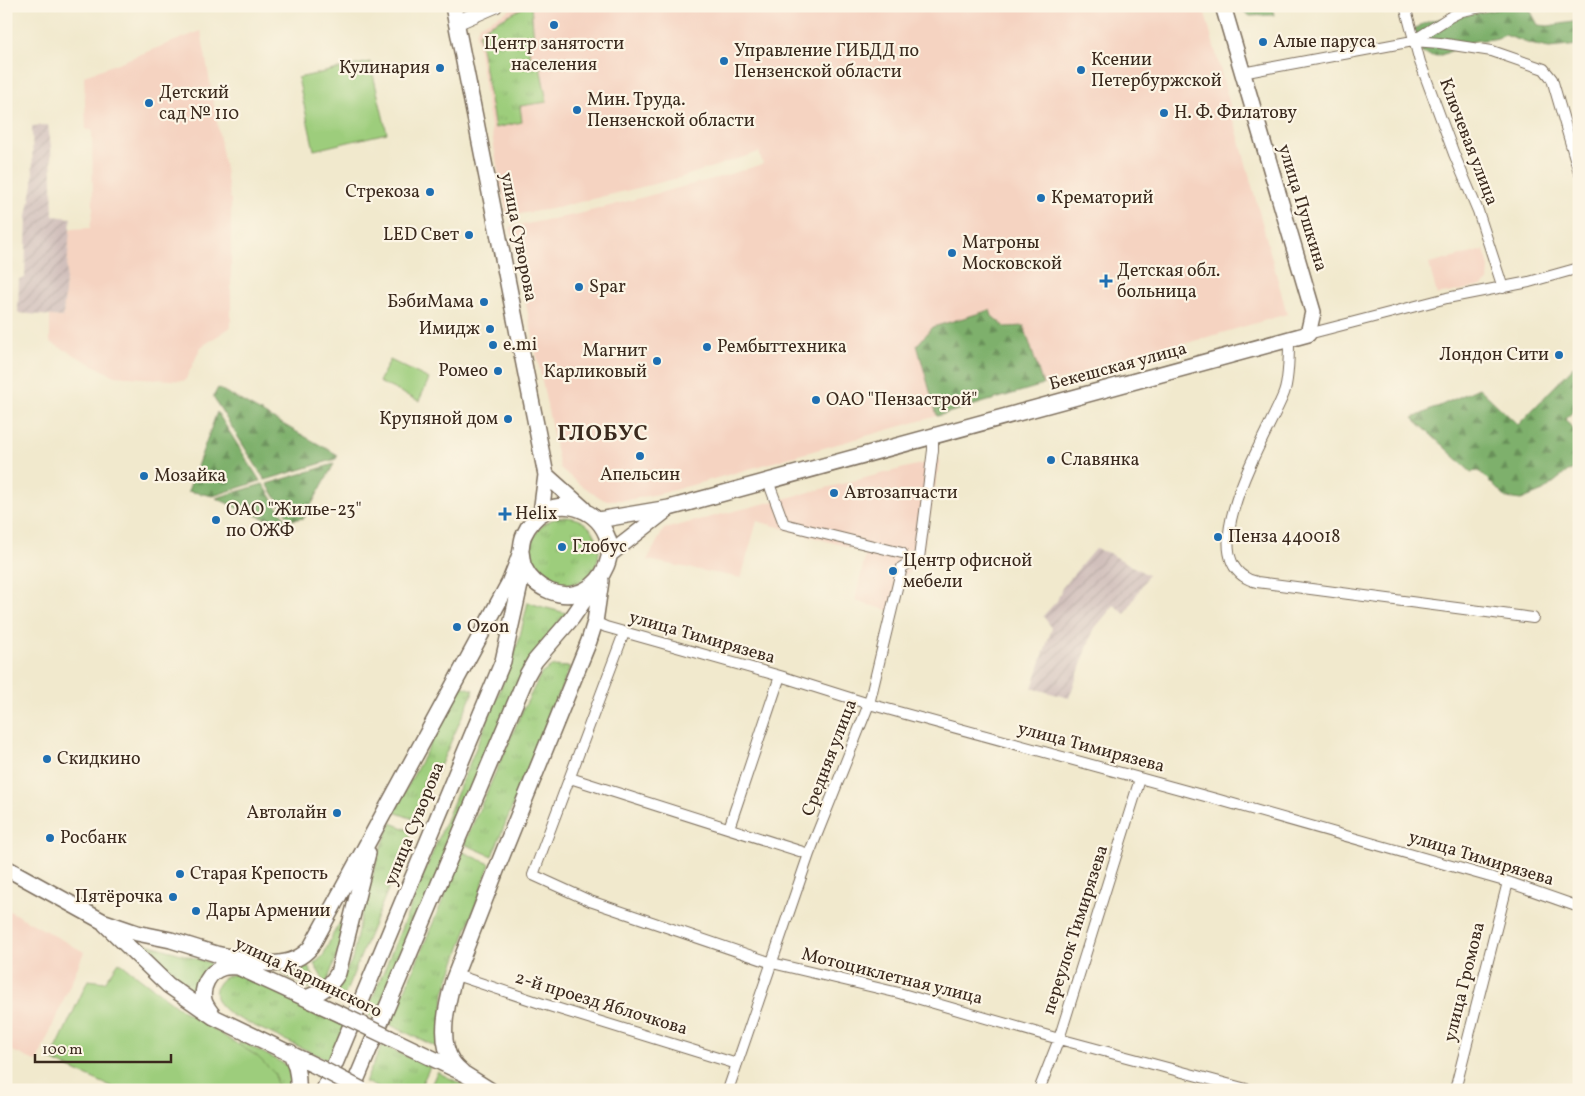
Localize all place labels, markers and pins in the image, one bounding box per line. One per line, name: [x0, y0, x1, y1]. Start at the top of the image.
marker: Центр занятости населения: [548, 19, 560, 31]
place label: Алые паруса: [1273, 30, 1376, 55]
place label: Центр занятости населения: [484, 32, 624, 78]
marker: Алые паруса: [1257, 36, 1269, 48]
place label: Управление ГИБДД по Пензенской области: [734, 39, 919, 85]
place label: Ксении Петербуржской: [1091, 48, 1222, 94]
marker: Управление ГИБДД по Пензенской области: [718, 55, 730, 67]
place label: Кулинария: [339, 56, 430, 81]
marker: Кулинария: [434, 62, 446, 74]
marker: Ксении Петербуржской: [1075, 64, 1087, 76]
place label: Детский сад № 110: [159, 81, 239, 127]
place label: Мин. Труда. Пензенской области: [587, 88, 755, 134]
marker: Детский сад № 110: [143, 97, 155, 109]
place label: Н. Ф. Филатову: [1174, 101, 1297, 126]
marker: Мин. Труда. Пензенской области: [571, 104, 583, 116]
marker: Н. Ф. Филатову: [1158, 107, 1170, 119]
place label: Стрекоза: [345, 180, 420, 205]
marker: Стрекоза: [424, 186, 436, 198]
place label: Крематорий: [1051, 186, 1153, 211]
marker: Крематорий: [1035, 192, 1047, 204]
place label: LED Свет: [383, 223, 459, 248]
marker: LED Свет: [463, 229, 475, 241]
place label: Матроны Московской: [962, 231, 1062, 277]
marker: Матроны Московской: [946, 247, 958, 259]
place label: Детская обл. больница: [1117, 259, 1220, 305]
marker: Детская обл. больница: [1099, 274, 1113, 288]
place label: Spar: [589, 275, 626, 300]
marker: Spar: [573, 281, 585, 293]
place label: БэбиМама: [387, 290, 474, 315]
marker: БэбиМама: [478, 296, 490, 308]
place label: Имидж: [419, 317, 480, 342]
marker: Имидж: [484, 323, 496, 335]
place label: e.mi: [503, 333, 537, 358]
place label: Рембыттехника: [717, 335, 847, 360]
marker: e.mi: [487, 339, 499, 351]
place label: Магнит Карликовый: [544, 339, 647, 385]
marker: Рембыттехника: [701, 341, 713, 353]
place label: Лондон Сити: [1439, 343, 1549, 368]
marker: Лондон Сити: [1553, 349, 1565, 361]
marker: Магнит Карликовый: [651, 355, 663, 367]
place label: Ромео: [438, 359, 488, 384]
marker: Ромео: [492, 365, 504, 377]
place label: ОАО "Пензастрой": [826, 388, 977, 413]
marker: ОАО "Пензастрой": [810, 394, 822, 406]
place label: Крупяной дом: [379, 407, 498, 432]
marker: Крупяной дом: [502, 413, 514, 425]
place label: Славянка: [1061, 448, 1139, 473]
marker: Апельсин: [634, 450, 646, 462]
marker: Славянка: [1045, 454, 1057, 466]
place label: Апельсин: [600, 463, 680, 488]
place label: Мозайка: [154, 464, 226, 489]
marker: Мозайка: [138, 470, 150, 482]
place label: Автозапчасти: [844, 481, 958, 506]
marker: Автозапчасти: [828, 487, 840, 499]
place label: ОАО "Жилье-23" по ОЖФ: [226, 498, 362, 544]
place label: Helix: [515, 502, 557, 527]
marker: Helix: [499, 508, 511, 520]
marker: ОАО "Жилье-23" по ОЖФ: [210, 514, 222, 526]
place label: Пенза 440018: [1228, 525, 1340, 550]
marker: Пенза 440018: [1212, 531, 1224, 543]
place label: Глобус: [572, 535, 627, 560]
marker: Глобус: [556, 541, 568, 553]
place label: Центр офисной мебели: [903, 549, 1032, 595]
marker: Центр офисной мебели: [887, 565, 899, 577]
place label: Ozon: [467, 615, 510, 640]
marker: Ozon: [451, 621, 463, 633]
place label: Скидкино: [57, 747, 141, 772]
marker: Скидкино: [41, 753, 53, 765]
place label: Автолайн: [247, 801, 327, 826]
marker: Автолайн: [331, 807, 343, 819]
place label: Росбанк: [60, 826, 127, 851]
marker: Росбанк: [44, 832, 56, 844]
place label: Старая Крепость: [190, 862, 328, 887]
marker: Старая Крепость: [174, 868, 186, 880]
place label: Пятёрочка: [75, 885, 163, 910]
marker: Пятёрочка: [167, 891, 179, 903]
place label: Дары Армении: [206, 899, 331, 924]
marker: Дары Армении: [190, 905, 202, 917]

